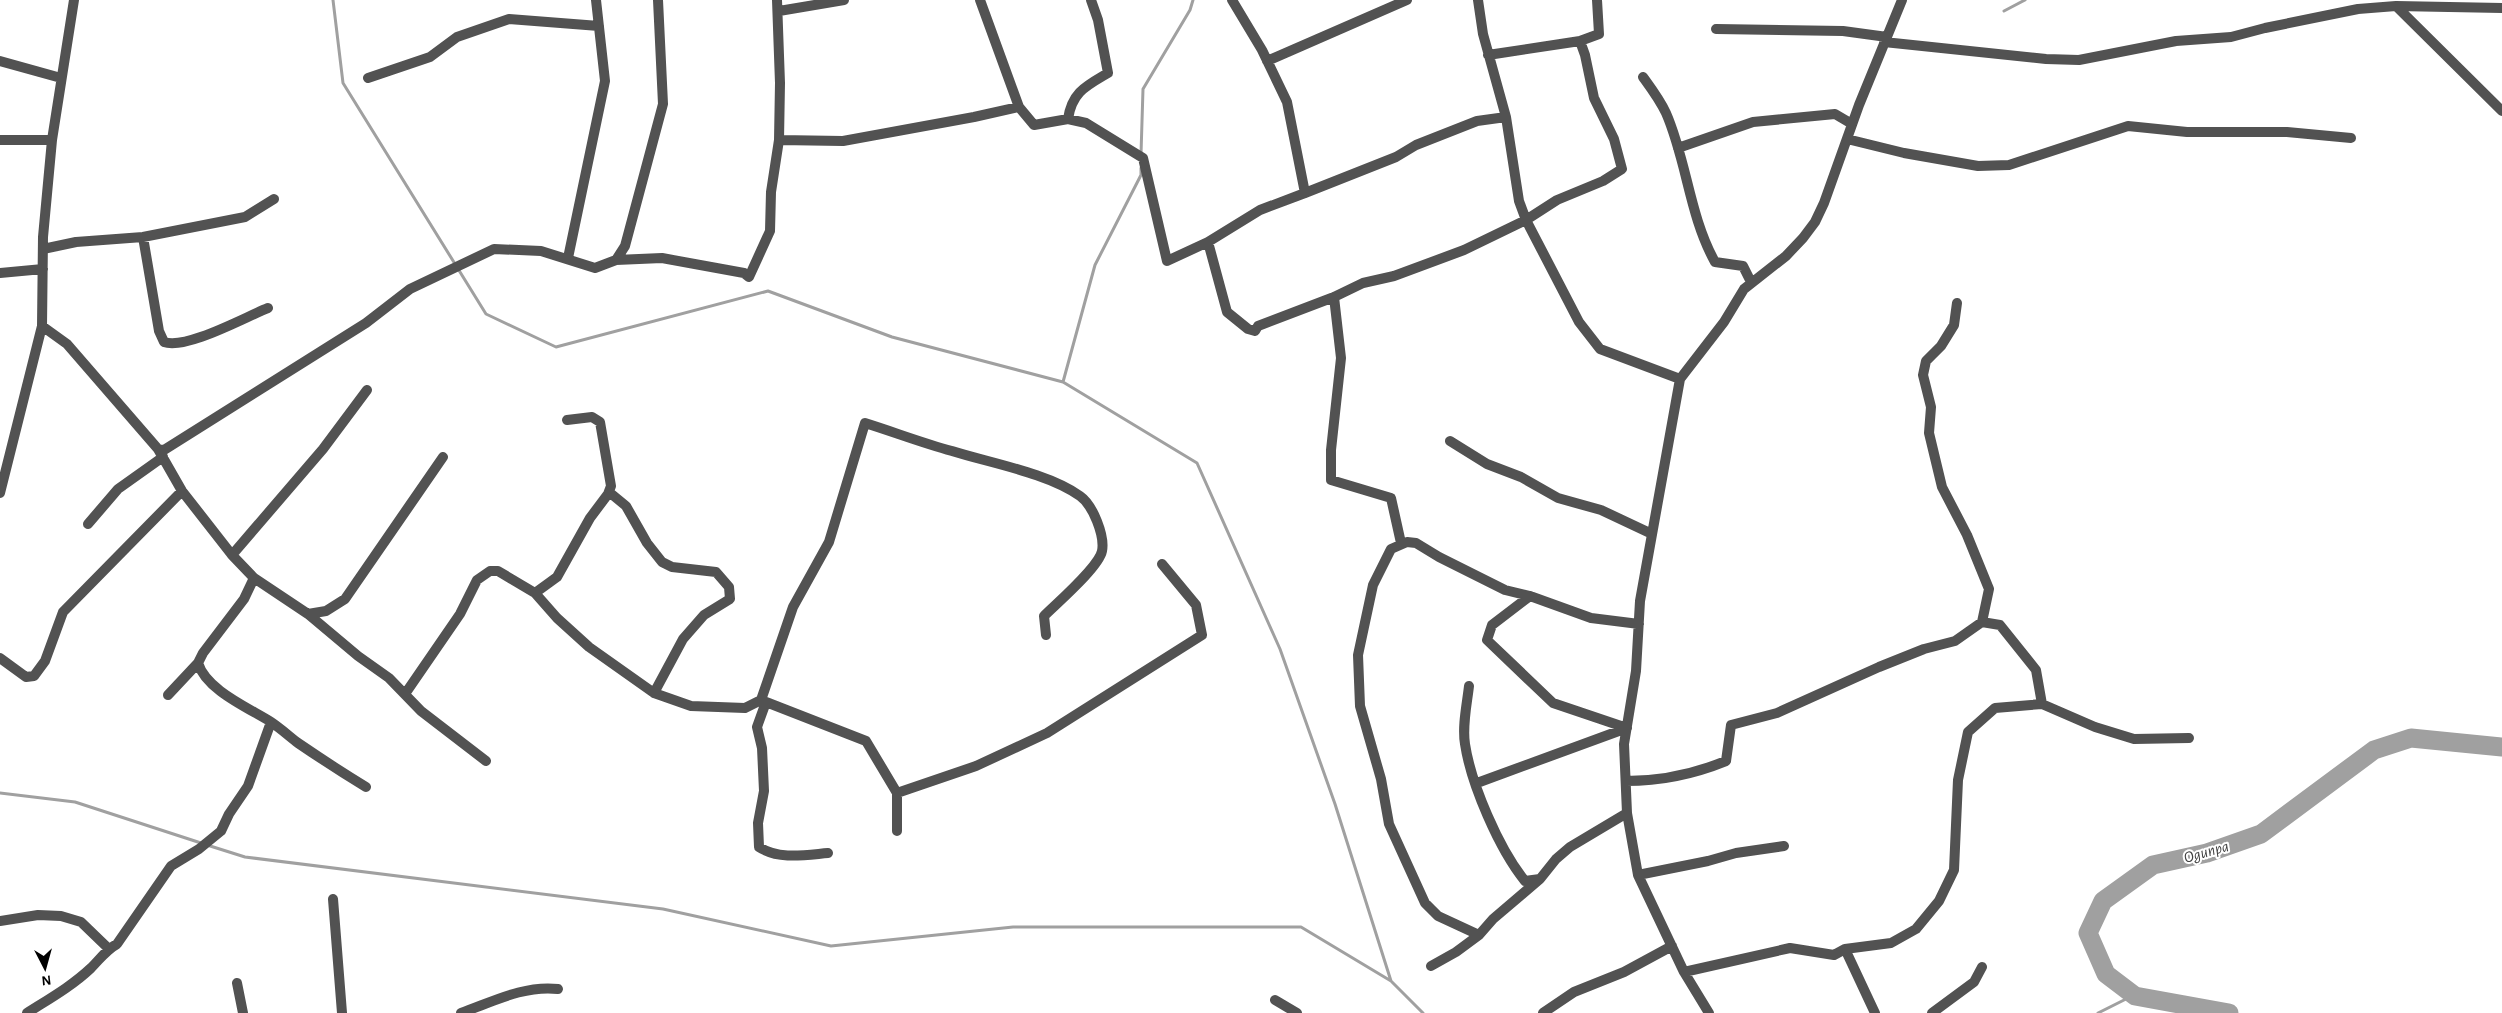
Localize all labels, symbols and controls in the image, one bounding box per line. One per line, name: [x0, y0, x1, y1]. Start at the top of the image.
water label: Ogunpa: [2182, 838, 2231, 867]
north arrow: [20, 943, 70, 993]
text: N: [41, 972, 52, 987]

